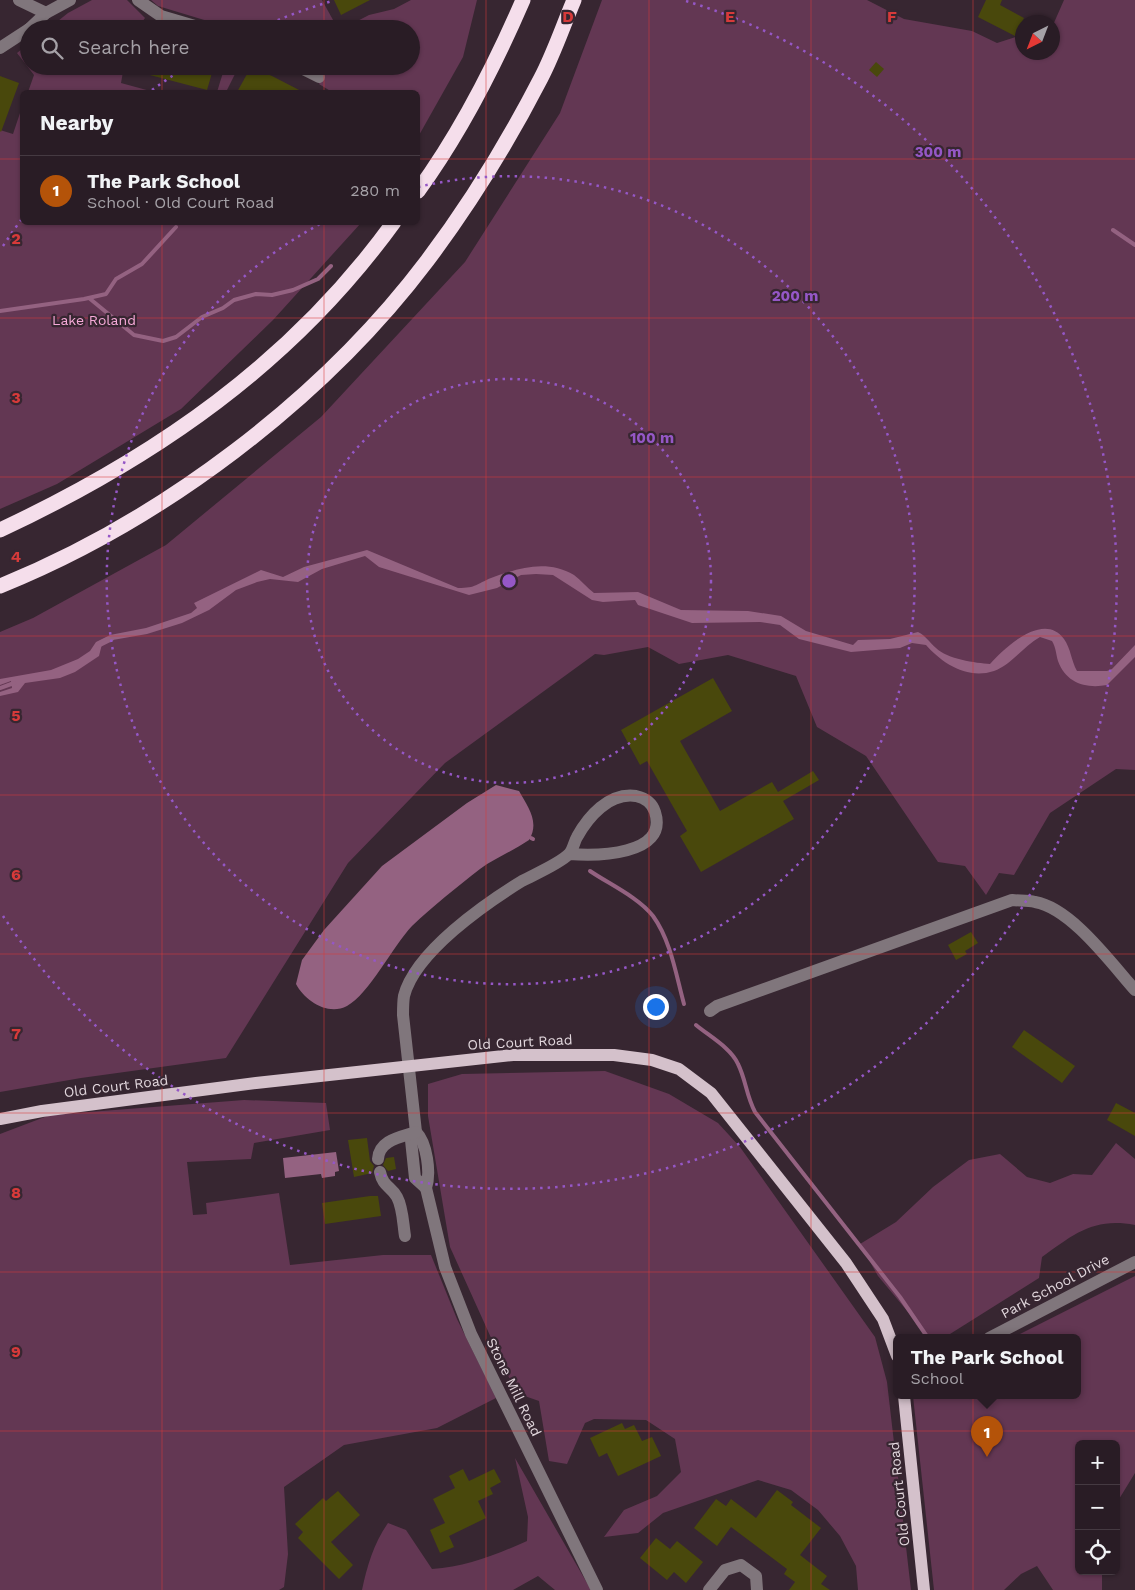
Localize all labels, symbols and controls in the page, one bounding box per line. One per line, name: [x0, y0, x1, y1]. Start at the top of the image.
text: D: [562, 7, 574, 26]
text: E: [725, 7, 735, 26]
text: F: [887, 7, 897, 26]
north arrow: [1015, 15, 1060, 60]
search box: [20, 20, 420, 75]
icon: search: [38, 34, 66, 62]
text: Search here: [78, 36, 189, 59]
text: Nearby: [40, 110, 113, 135]
text: 300 m: [915, 143, 961, 161]
text: The Park School: [87, 170, 240, 193]
text: 1: [53, 181, 59, 200]
text: 280 m: [350, 181, 400, 200]
text: School · Old Court Road: [87, 193, 274, 212]
text: 2: [11, 229, 21, 248]
text: 200 m: [772, 287, 818, 305]
park label: Lake Roland: [52, 312, 136, 328]
text: 3: [11, 388, 21, 407]
text: 100 m: [630, 429, 674, 447]
text: 4: [11, 547, 21, 566]
centre of rings: [500, 572, 518, 590]
text: 5: [11, 706, 21, 725]
text: 6: [11, 865, 21, 884]
your location: [643, 994, 669, 1020]
text: 7: [11, 1024, 21, 1043]
street label: Old Court Road: [467, 1031, 573, 1053]
street label: Old Court Road: [63, 1072, 169, 1100]
text: 8: [11, 1183, 21, 1202]
street label: Park School Drive: [998, 1251, 1112, 1321]
popup: [893, 1334, 1081, 1399]
street label: Stone Mill Road: [483, 1335, 545, 1439]
text: 9: [11, 1342, 21, 1361]
text: The Park School: [910, 1346, 1064, 1369]
text: School: [910, 1369, 964, 1388]
pin: 1: [971, 1416, 1003, 1457]
map controls: [1075, 1440, 1120, 1575]
button: +: [1075, 1440, 1120, 1485]
street label: Old Court Road: [886, 1441, 912, 1547]
button: −: [1075, 1485, 1120, 1530]
button: locate: [1075, 1530, 1120, 1575]

